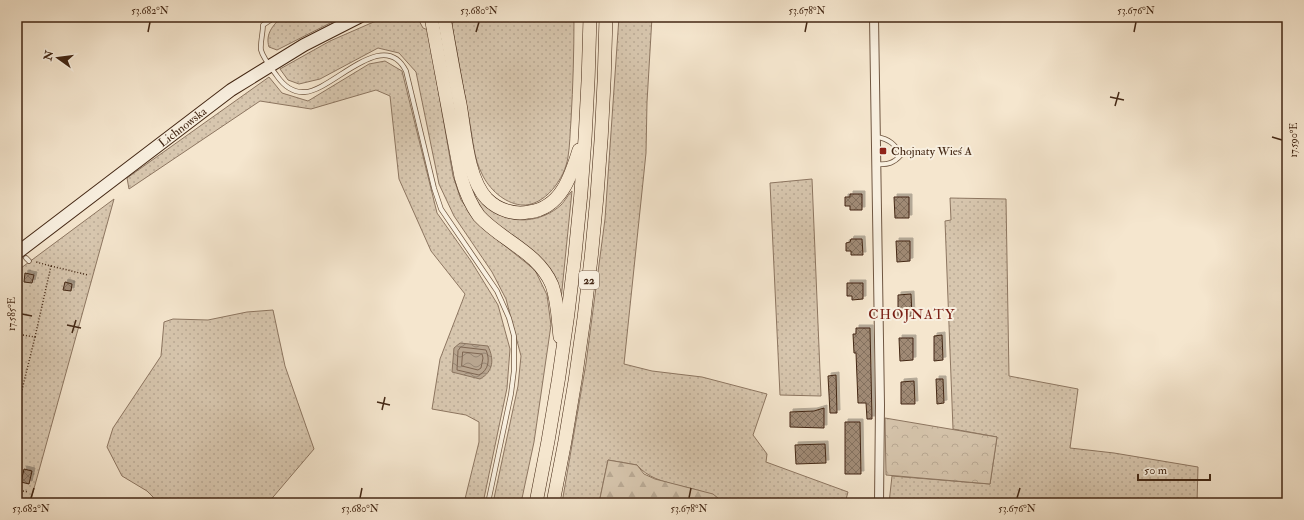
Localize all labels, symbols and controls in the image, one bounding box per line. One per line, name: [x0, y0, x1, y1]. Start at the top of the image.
text: 53.682°N: [131, 5, 169, 17]
text: 53.680°N: [460, 5, 498, 17]
text: 53.678°N: [789, 5, 826, 17]
text: 53.676°N: [1117, 5, 1155, 17]
north arrow: [38, 38, 78, 78]
text: N: [41, 48, 57, 63]
street label: Lichnowska: [155, 103, 211, 150]
text: 17.590°E: [1288, 122, 1300, 158]
place label: Chojnaty Wieś A: [891, 144, 972, 159]
marker: Chojnaty Wieś A: [878, 146, 888, 156]
road number: 22: [579, 271, 599, 289]
text: 17.585°E: [6, 297, 18, 331]
district label: CHOJNATY: [868, 306, 956, 323]
scale bar: [1138, 456, 1210, 482]
text: 50 m: [1144, 463, 1168, 478]
text: 53.682°N: [12, 503, 50, 515]
text: 53.680°N: [341, 503, 379, 515]
text: 53.678°N: [671, 503, 708, 515]
text: 53.676°N: [998, 503, 1036, 515]

